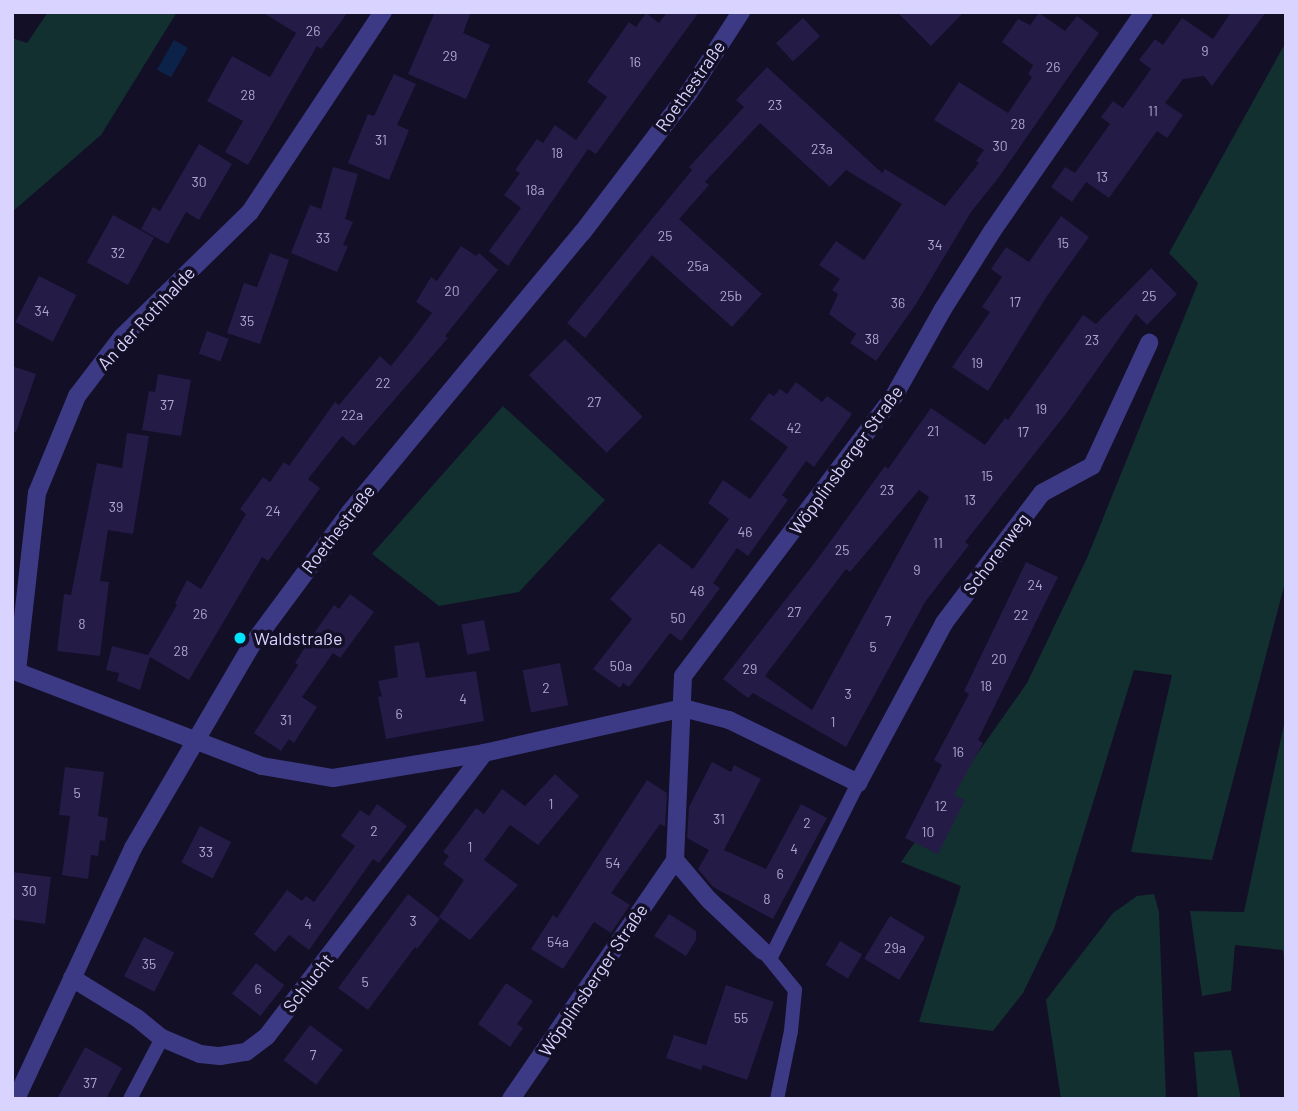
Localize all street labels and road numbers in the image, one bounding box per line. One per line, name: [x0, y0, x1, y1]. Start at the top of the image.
street label: Roethestraße: [651, 36, 729, 136]
street label: An der Rothhalde: [93, 262, 199, 374]
street label: Wöpplinsberger Straße: [785, 381, 907, 539]
street label: Roethestraße: [297, 480, 379, 578]
street label: Schorenweg: [958, 509, 1034, 599]
street label: Wöpplinsberger Straße: [534, 900, 652, 1060]
street label: Schlucht: [278, 949, 338, 1017]

